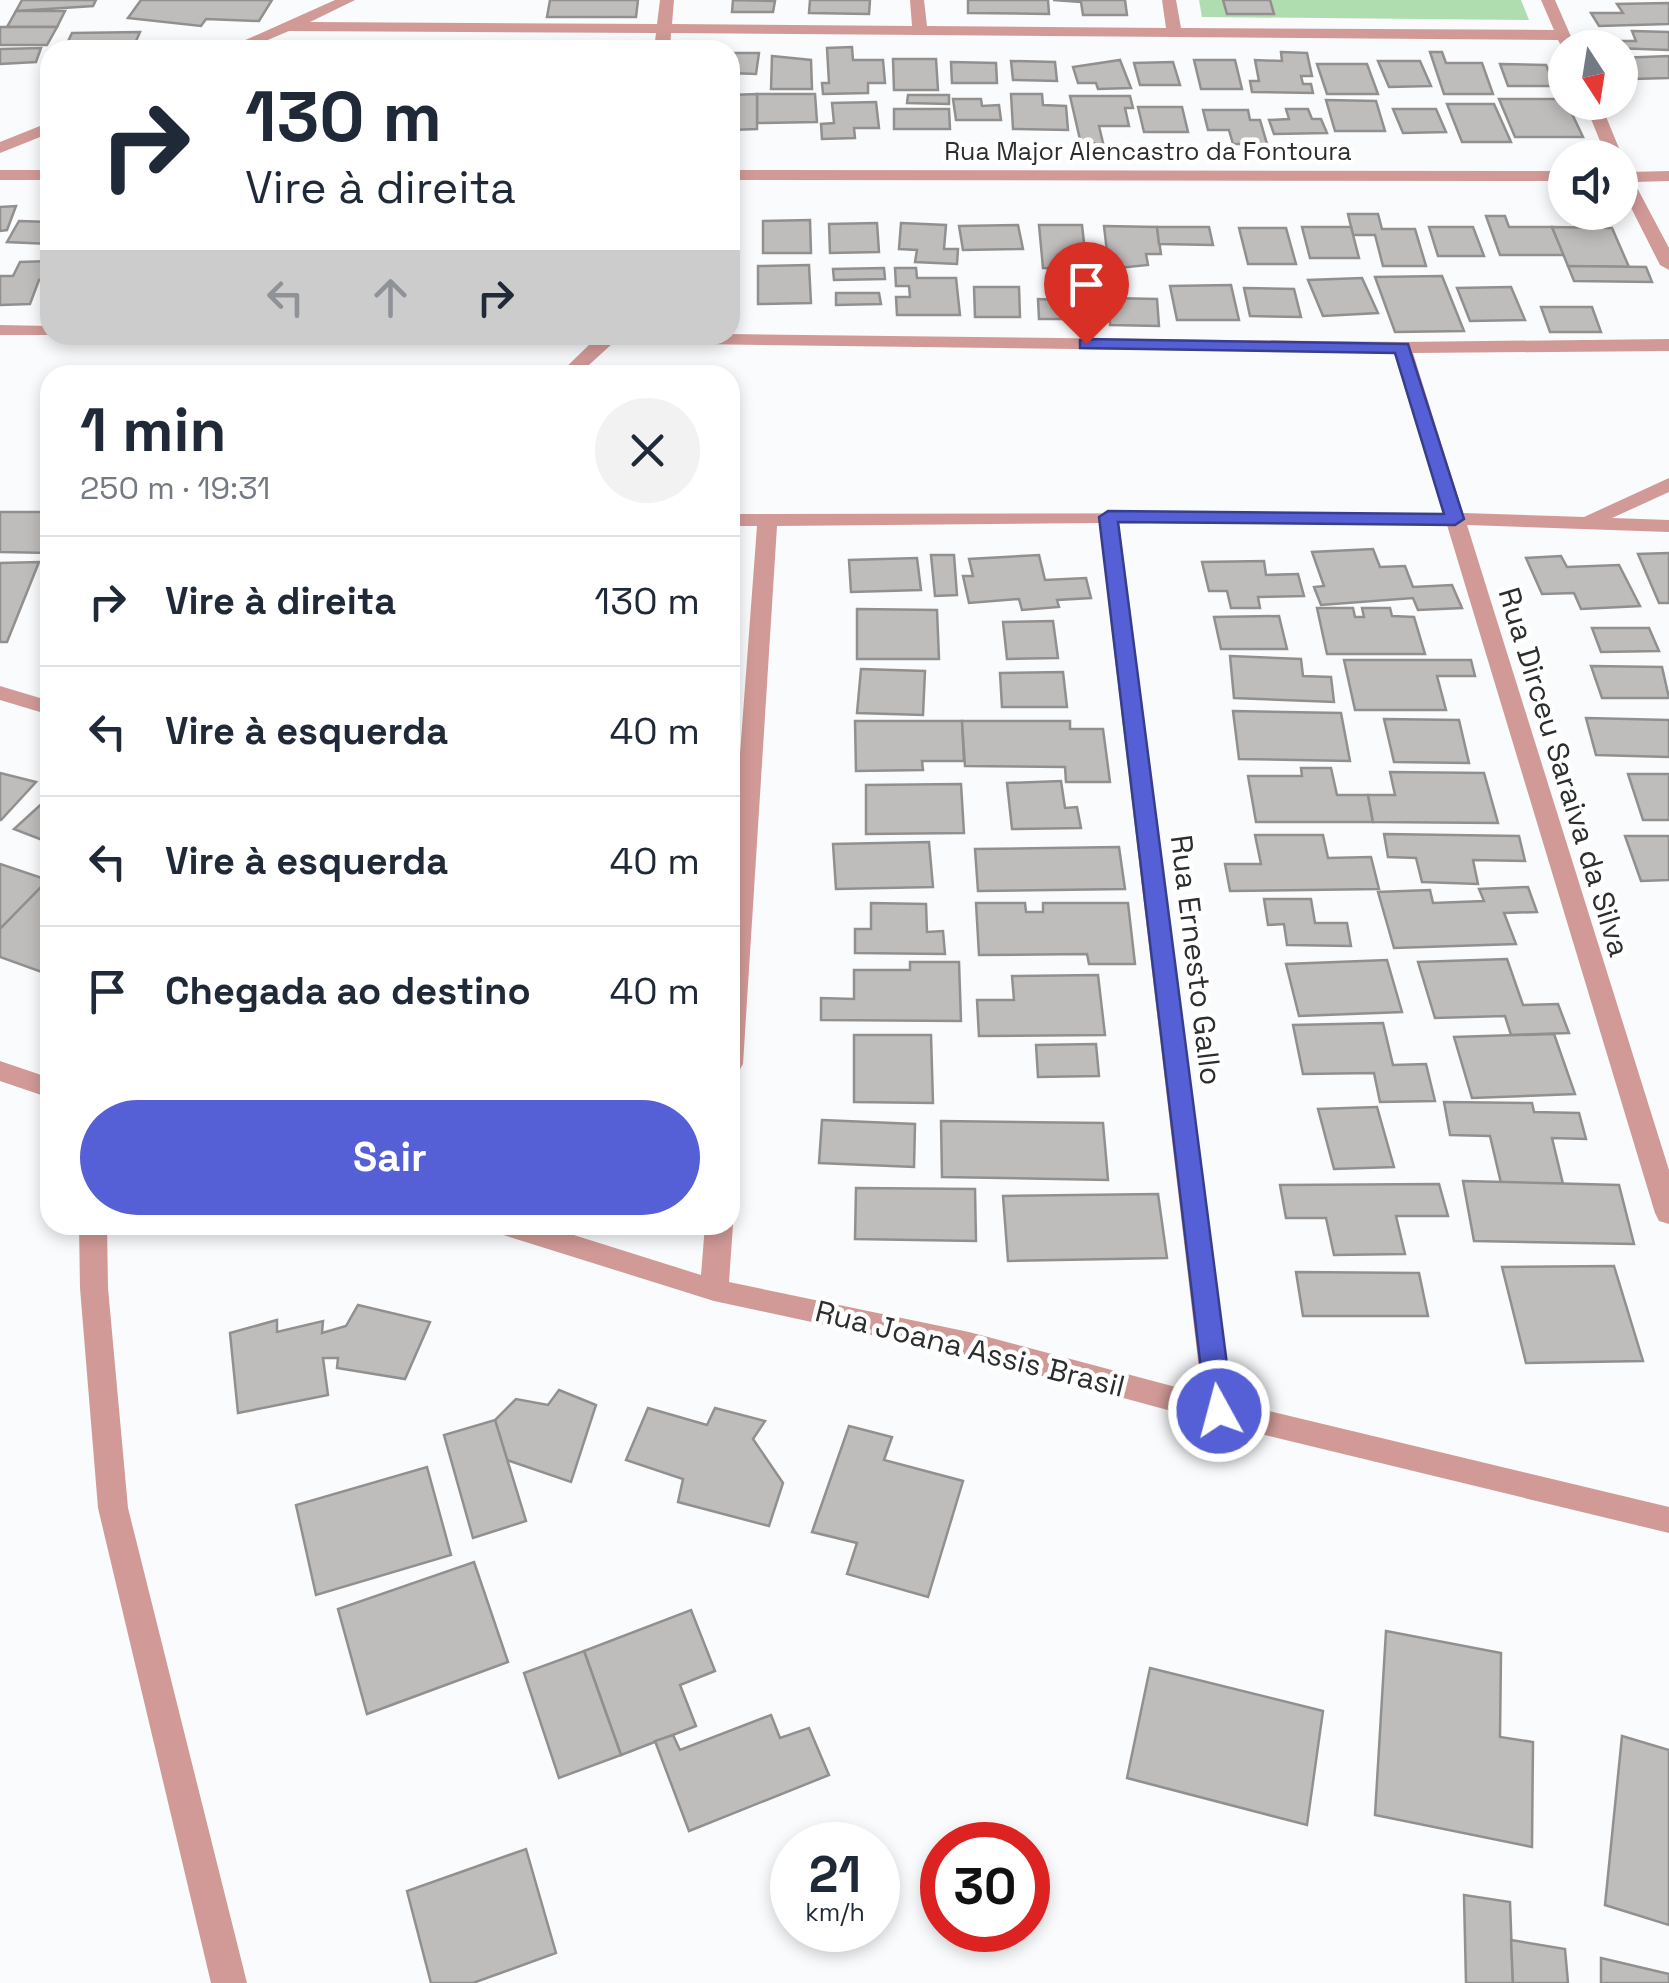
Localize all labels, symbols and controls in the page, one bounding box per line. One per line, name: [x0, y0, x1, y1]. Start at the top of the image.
north arrow: [1548, 30, 1638, 120]
map controls: [1548, 30, 1638, 230]
text: 130 m: [245, 72, 442, 161]
icon: right: [80, 80, 210, 210]
street label: Rua Major Alencastro da Fontoura: [944, 135, 1352, 167]
button: sound: [1548, 140, 1638, 230]
text: Vire à direita: [245, 159, 516, 216]
pin: [1044, 242, 1129, 345]
icon: arrive: [1059, 257, 1114, 312]
icon: left: [258, 270, 313, 325]
icon: ahead: [363, 270, 418, 325]
icon: right: [468, 270, 523, 325]
text: 1 min: [80, 392, 227, 469]
button: close: [595, 398, 700, 503]
text: 250 m · 19:31: [80, 468, 270, 508]
icon: right: [80, 574, 135, 629]
text: Vire à direita: [165, 577, 396, 625]
text: 130 m: [594, 577, 700, 625]
street label: Rua Dirceu Saraiva da Silva: [1490, 583, 1639, 961]
icon: left: [80, 704, 135, 759]
text: Vire à esquerda: [165, 707, 448, 755]
text: 40 m: [609, 707, 700, 755]
street label: Rua Ernesto Gallo: [1162, 833, 1231, 1087]
icon: left: [80, 834, 135, 889]
text: Vire à esquerda: [165, 837, 448, 885]
text: 40 m: [609, 837, 700, 885]
icon: arrive: [80, 964, 135, 1019]
text: Chegada ao destino: [165, 967, 531, 1015]
text: 40 m: [609, 967, 700, 1015]
button: Sair: [80, 1100, 700, 1215]
street label: Rua Joana Assis Brasil: [811, 1291, 1129, 1406]
position arrow: [1167, 1359, 1271, 1463]
speed limit sign: 30: [920, 1822, 1050, 1952]
text: 21: [809, 1843, 861, 1907]
text: km/h: [805, 1896, 865, 1928]

